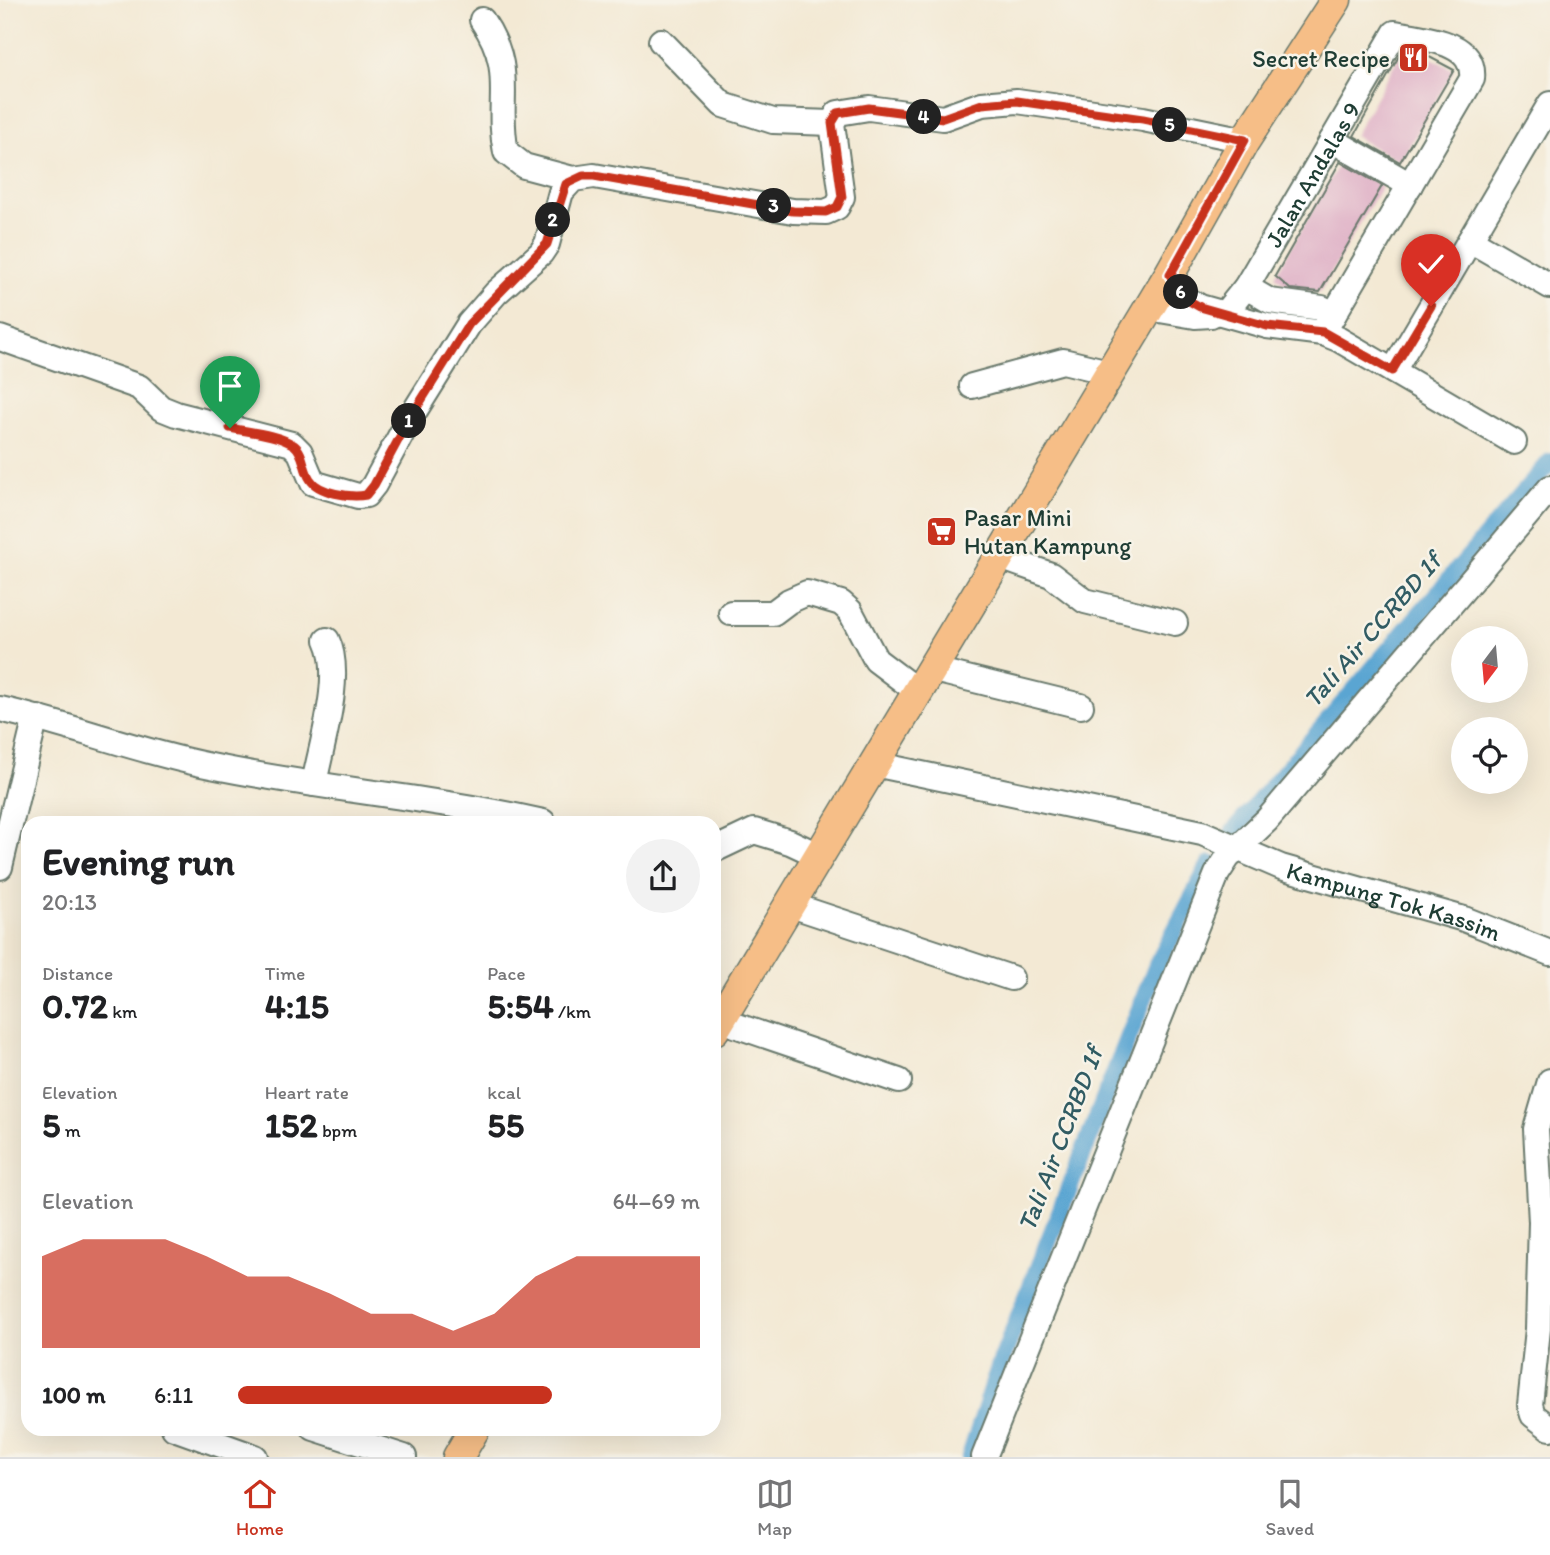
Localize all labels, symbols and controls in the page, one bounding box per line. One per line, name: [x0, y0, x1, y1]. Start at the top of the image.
restaurant icon: Secret Recipe: [1396, 41, 1430, 75]
place label: Secret Recipe: [1252, 44, 1390, 73]
street label: Jalan Andalas 9: [1258, 97, 1366, 252]
pin: 4: [906, 100, 942, 134]
text: 4: [918, 105, 929, 128]
pin: 5: [1152, 108, 1188, 142]
text: 5: [1165, 113, 1174, 136]
pin: 3: [756, 188, 792, 224]
text: 3: [768, 194, 779, 217]
pin: 2: [536, 202, 570, 238]
text: 2: [548, 208, 558, 231]
pin: [1401, 234, 1461, 306]
icon: check: [1412, 245, 1450, 283]
pin: 6: [1164, 274, 1198, 310]
text: 6: [1175, 280, 1186, 303]
pin: [200, 356, 260, 428]
icon: arrive: [211, 367, 249, 405]
pin: 1: [392, 404, 426, 438]
text: 1: [404, 409, 413, 432]
place label: Pasar Mini Hutan Kampung: [964, 503, 1132, 560]
supermarket icon: Pasar Mini Hutan Kampung: [924, 514, 958, 548]
water label: Tali Air CCRBD 1f: [1296, 543, 1451, 714]
north arrow: [1451, 626, 1528, 704]
map controls: [1451, 626, 1528, 794]
button: locate: [1451, 717, 1528, 794]
text: Evening run: [42, 839, 235, 885]
button: share: [626, 839, 700, 913]
street label: Kampung Tok Kassim: [1284, 855, 1505, 947]
text: 20:13: [42, 888, 97, 916]
text: Distance: [42, 962, 113, 985]
text: Time: [265, 962, 305, 985]
text: Pace: [487, 962, 525, 985]
text: 0.72: [42, 985, 108, 1027]
text: 4:15: [265, 985, 329, 1027]
text: 5:54: [487, 985, 554, 1027]
text: km: [108, 1000, 137, 1023]
text: /km: [554, 1000, 591, 1023]
water label: Tali Air CCRBD 1f: [1010, 1038, 1111, 1236]
text: Elevation: [42, 1081, 118, 1104]
text: Heart rate: [265, 1081, 349, 1104]
text: kcal: [487, 1081, 521, 1104]
text: 5: [42, 1104, 60, 1146]
text: 152: [265, 1104, 318, 1146]
text: 55: [487, 1104, 524, 1146]
text: m: [60, 1119, 81, 1142]
text: bpm: [318, 1119, 357, 1142]
text: Elevation: [42, 1187, 133, 1215]
text: 64–69 m: [612, 1187, 700, 1215]
text: 100 m: [42, 1381, 106, 1409]
text: 6:11: [154, 1381, 193, 1409]
tab: Home: [236, 1475, 284, 1540]
tab: Map: [756, 1475, 794, 1540]
tab: Saved: [1266, 1475, 1314, 1540]

